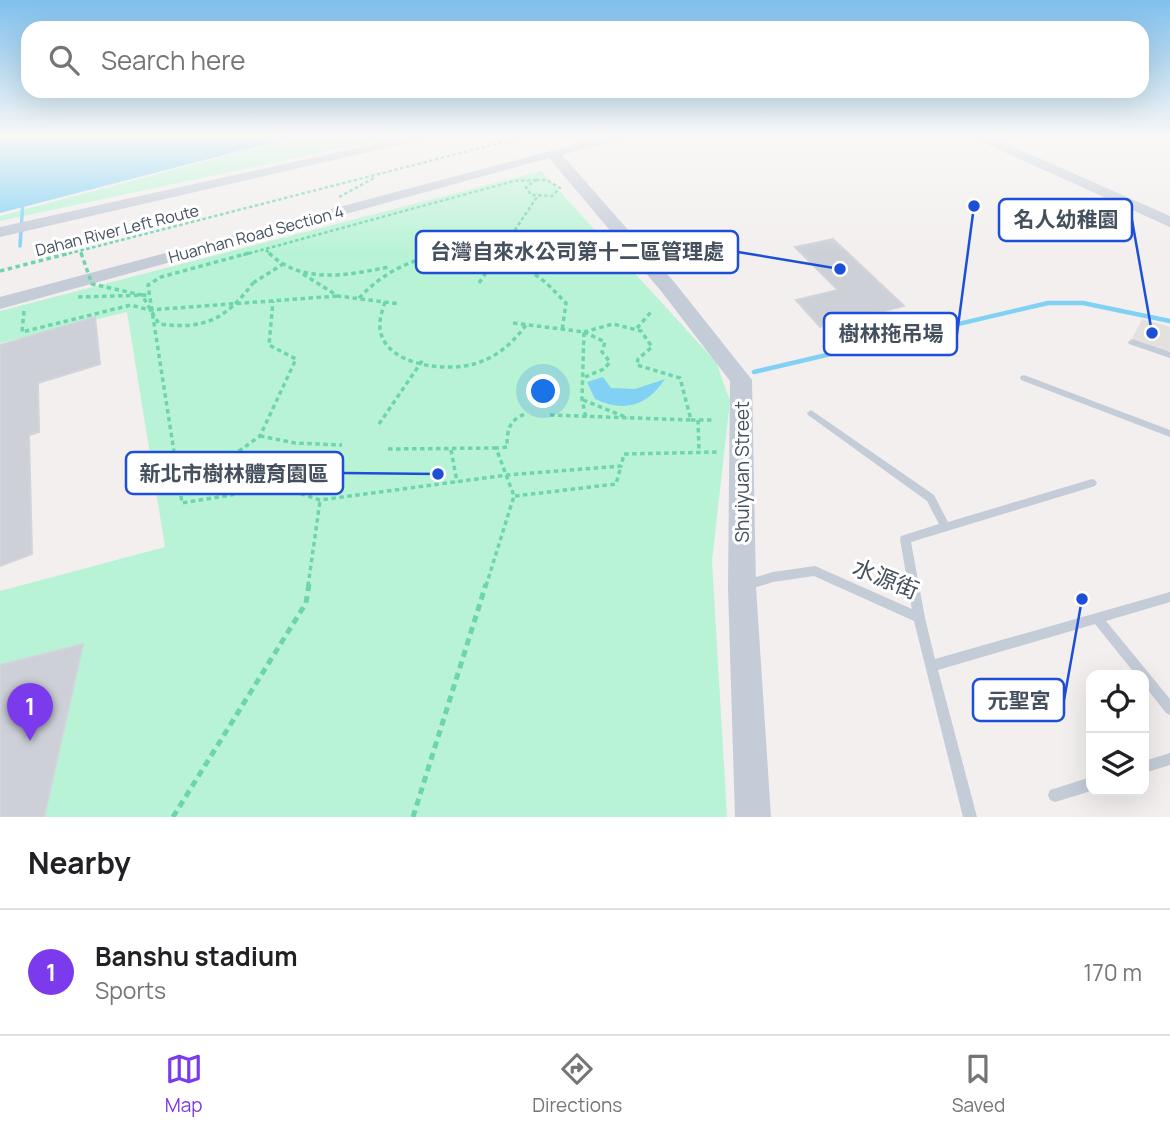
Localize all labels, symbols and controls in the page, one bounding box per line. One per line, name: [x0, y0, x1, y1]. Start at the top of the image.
search box: [21, 21, 1149, 98]
icon: search: [45, 41, 83, 79]
text: Search here: [101, 42, 246, 78]
street label: Dahan River Left Route: [33, 199, 201, 261]
callout: 名人幼稚園: [999, 199, 1132, 241]
street label: Huanhan Road Section 4: [166, 200, 346, 268]
text: 名人幼稚園: [1014, 205, 1119, 233]
callout: 台灣自來水公司第十二區管理處: [416, 231, 738, 273]
text: 台灣自來水公司第十二區管理處: [430, 237, 724, 265]
callout: 樹林拖吊場: [824, 313, 957, 355]
text: 樹林拖吊場: [839, 319, 944, 347]
your location: [526, 374, 560, 408]
street label: Shuiyuan Street: [729, 401, 755, 543]
callout: 新北市樹林體育園區: [126, 452, 343, 494]
text: 新北市樹林體育園區: [140, 459, 329, 487]
street label: 水源街: [848, 550, 924, 606]
map controls: [1086, 670, 1149, 796]
button: locate: [1086, 670, 1149, 733]
callout: 元聖宮: [973, 679, 1064, 721]
pin: 1: [7, 683, 53, 741]
text: 元聖宮: [988, 686, 1051, 714]
button: layers: [1086, 733, 1149, 796]
text: Nearby: [28, 842, 131, 883]
text: Banshu stadium: [95, 938, 298, 974]
text: 1: [46, 956, 56, 988]
text: 170 m: [1083, 956, 1142, 988]
text: Sports: [95, 974, 166, 1006]
tab: Map: [165, 1050, 203, 1118]
tab: Directions: [532, 1050, 622, 1118]
tab: Saved: [952, 1050, 1005, 1118]

